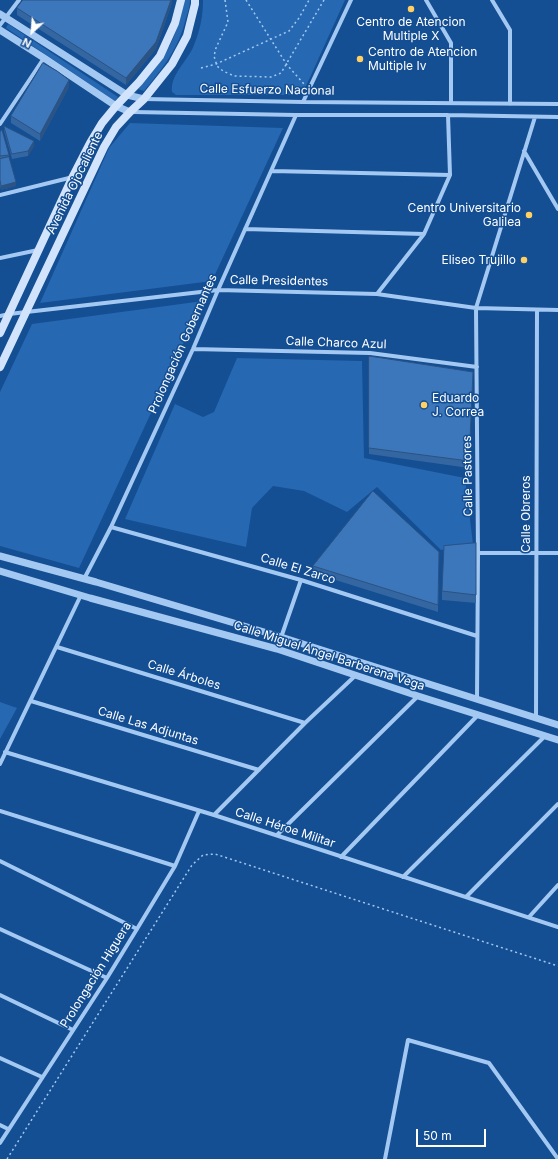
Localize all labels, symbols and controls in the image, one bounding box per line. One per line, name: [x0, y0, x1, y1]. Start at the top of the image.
marker: Centro de Atencion Multiple X: [406, 4, 416, 14]
north arrow: [12, 12, 52, 52]
place label: Centro de Atencion Multiple X: [356, 15, 466, 43]
text: N: [20, 35, 34, 51]
place label: Centro de Atencion Multiple Iv: [368, 45, 477, 73]
marker: Centro de Atencion Multiple Iv: [355, 54, 365, 64]
street label: Calle Esfuerzo Nacional: [199, 82, 335, 98]
street label: Avenida Ojocaliente: [44, 129, 106, 237]
place label: Centro Universitario Galilea: [408, 201, 521, 229]
marker: Centro Universitario Galilea: [524, 210, 534, 220]
place label: Eliseo Trujillo: [442, 253, 516, 267]
marker: Eliseo Trujillo: [519, 255, 529, 265]
street label: Prolongación Gobernantes: [146, 272, 220, 416]
street label: Calle Presidentes: [230, 273, 328, 289]
street label: Calle Charco Azul: [285, 334, 387, 352]
place label: Eduardo J. Correa: [432, 391, 484, 419]
marker: Eduardo J. Correa: [419, 400, 429, 410]
street label: Calle Pastores: [460, 435, 476, 517]
street label: Calle Obreros: [519, 475, 533, 553]
street label: Calle El Zarco: [259, 551, 337, 587]
street label: Calle Miguel Ángel Barberena Vega: [232, 618, 426, 694]
street label: Calle Árboles: [146, 657, 222, 693]
street label: Calle Las Adjuntas: [96, 704, 200, 748]
street label: Calle Héroe Militar: [233, 805, 337, 851]
street label: Prolongación Higuera: [57, 919, 135, 1031]
scale bar: [418, 1121, 488, 1147]
text: 50 m: [423, 1128, 452, 1143]

